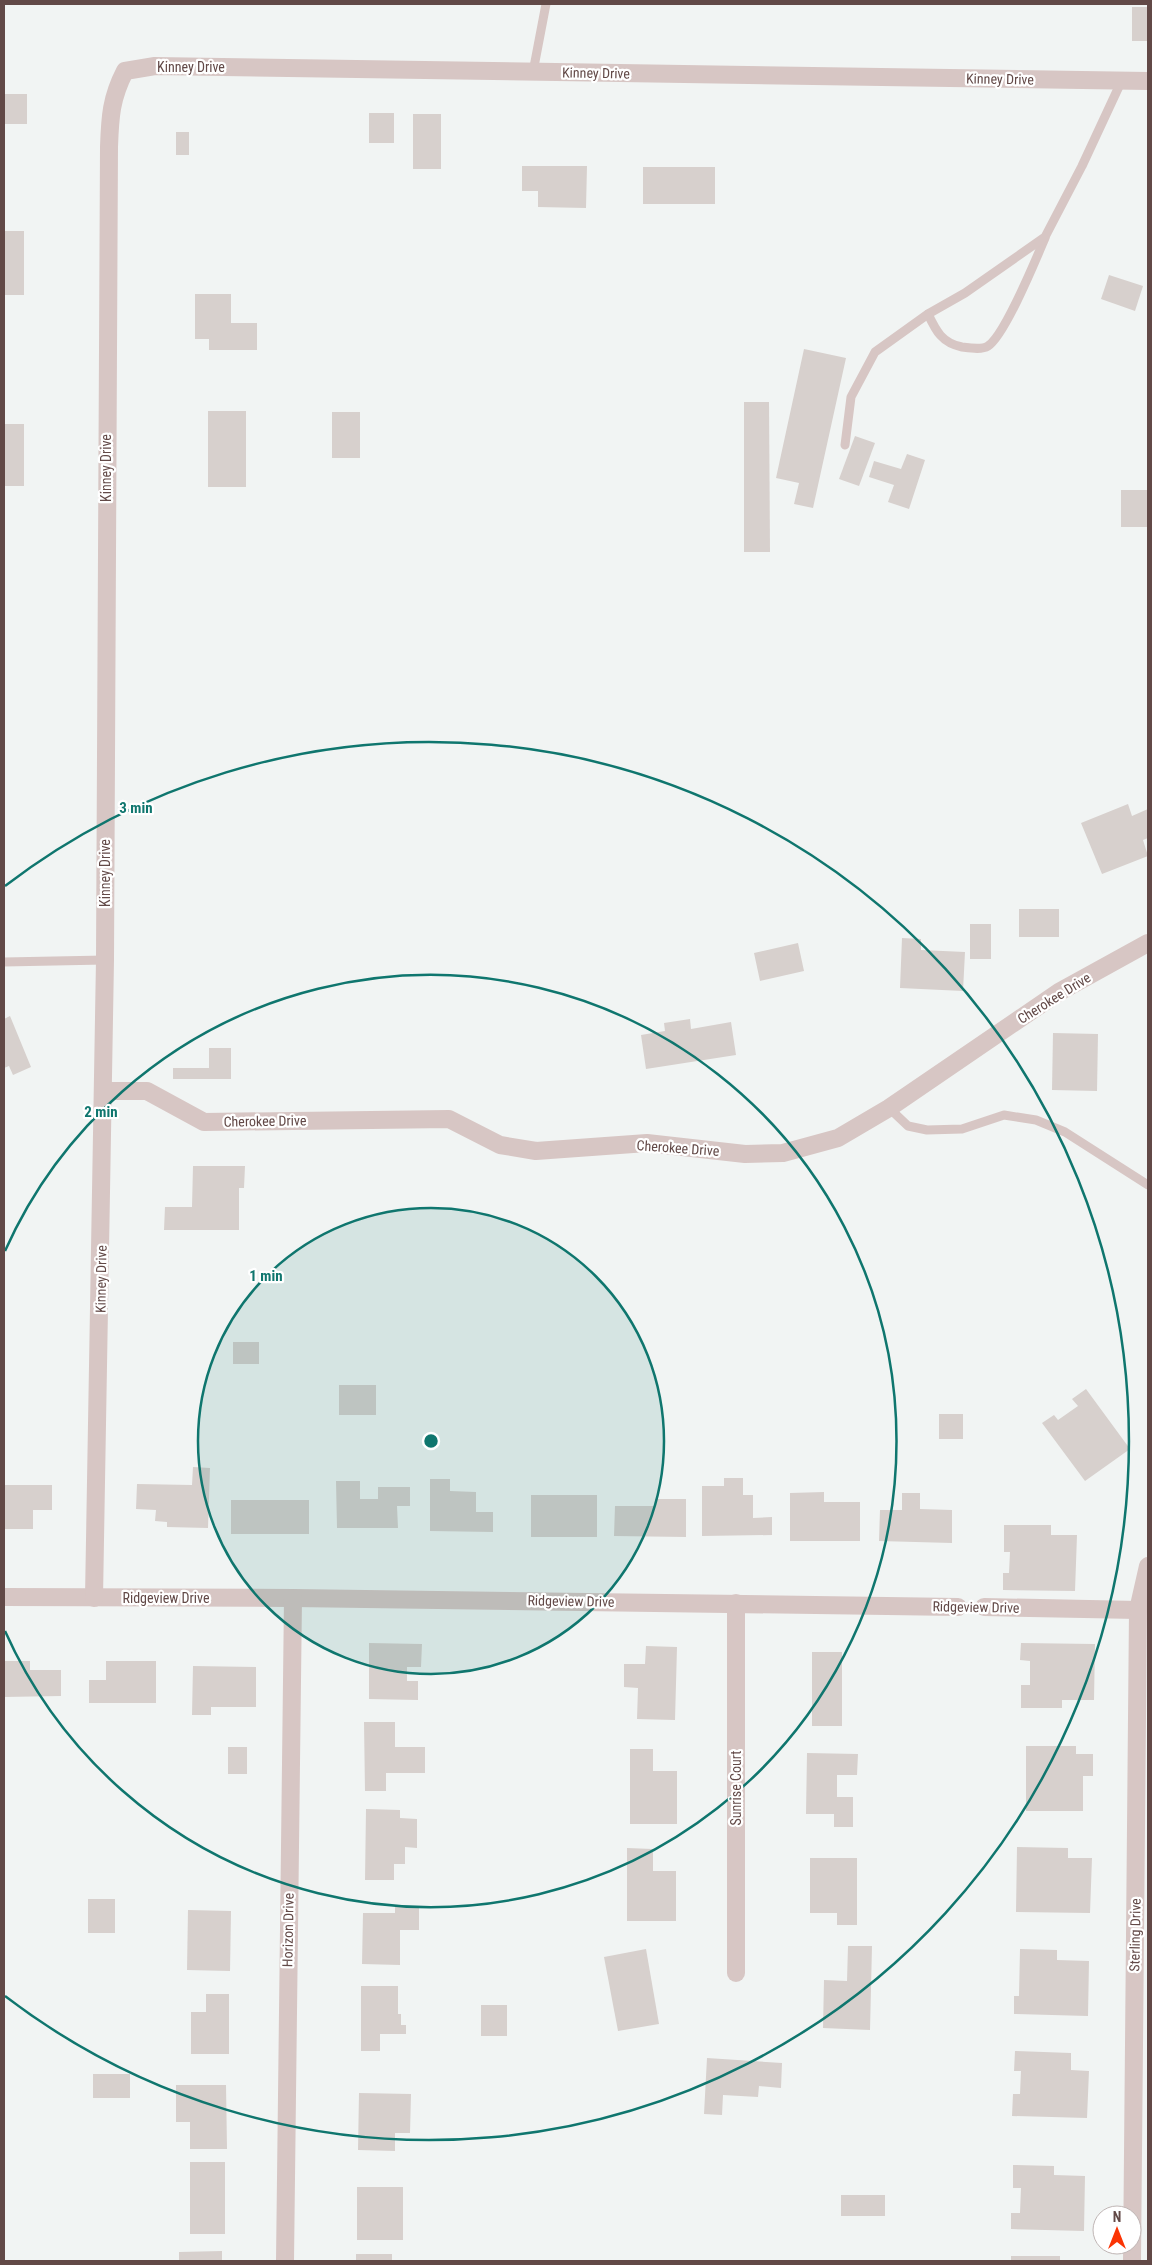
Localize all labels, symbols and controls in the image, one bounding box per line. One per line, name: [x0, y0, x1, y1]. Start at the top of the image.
street label: Kinney Drive: [157, 59, 225, 75]
street label: Kinney Drive: [562, 64, 630, 82]
street label: Kinney Drive: [966, 70, 1034, 88]
street label: Kinney Drive: [98, 434, 114, 502]
text: 3 min: [119, 799, 153, 817]
street label: Kinney Drive: [97, 839, 113, 907]
street label: Cherokee Drive: [1015, 969, 1094, 1027]
text: 2 min: [84, 1103, 118, 1121]
street label: Cherokee Drive: [223, 1112, 307, 1130]
street label: Cherokee Drive: [636, 1137, 720, 1159]
street label: Kinney Drive: [92, 1245, 110, 1313]
text: 1 min: [249, 1267, 283, 1285]
centre of rings: [422, 1432, 440, 1450]
street label: Ridgeview Drive: [123, 1590, 210, 1606]
street label: Ridgeview Drive: [527, 1592, 615, 1610]
street label: Ridgeview Drive: [932, 1598, 1020, 1616]
street label: Sunrise Court: [728, 1751, 744, 1825]
street label: Horizon Drive: [279, 1892, 297, 1967]
street label: Sterling Drive: [1126, 1898, 1144, 1972]
north arrow: [1092, 2205, 1142, 2255]
text: N: [1113, 2209, 1121, 2225]

